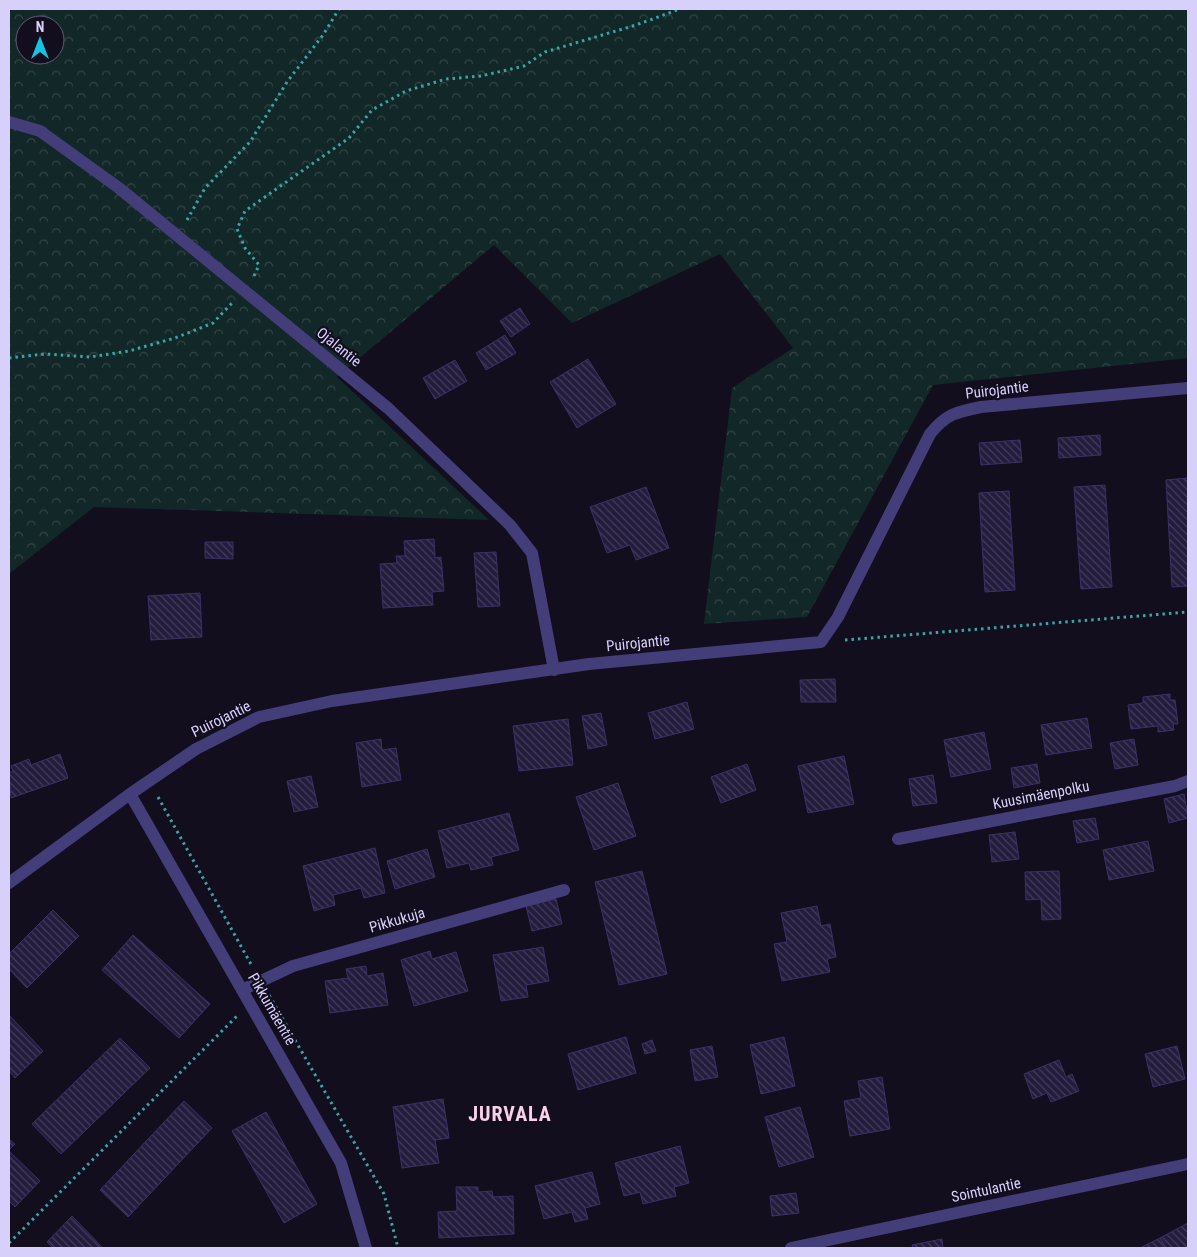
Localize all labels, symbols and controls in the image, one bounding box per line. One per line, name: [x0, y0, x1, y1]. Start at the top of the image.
north arrow: [15, 15, 65, 65]
text: N: [36, 19, 44, 35]
street label: Ojalantie: [313, 324, 365, 370]
street label: Puirojantie: [964, 377, 1030, 403]
street label: Puirojantie: [605, 631, 671, 655]
street label: Puirojantie: [188, 697, 254, 741]
street label: Kuusimäenpolku: [991, 777, 1091, 813]
street label: Pikkukuja: [367, 903, 427, 937]
street label: Pikkumäentie: [244, 970, 300, 1048]
district label: JURVALA: [468, 1102, 552, 1126]
street label: Sointulantie: [950, 1174, 1022, 1206]

